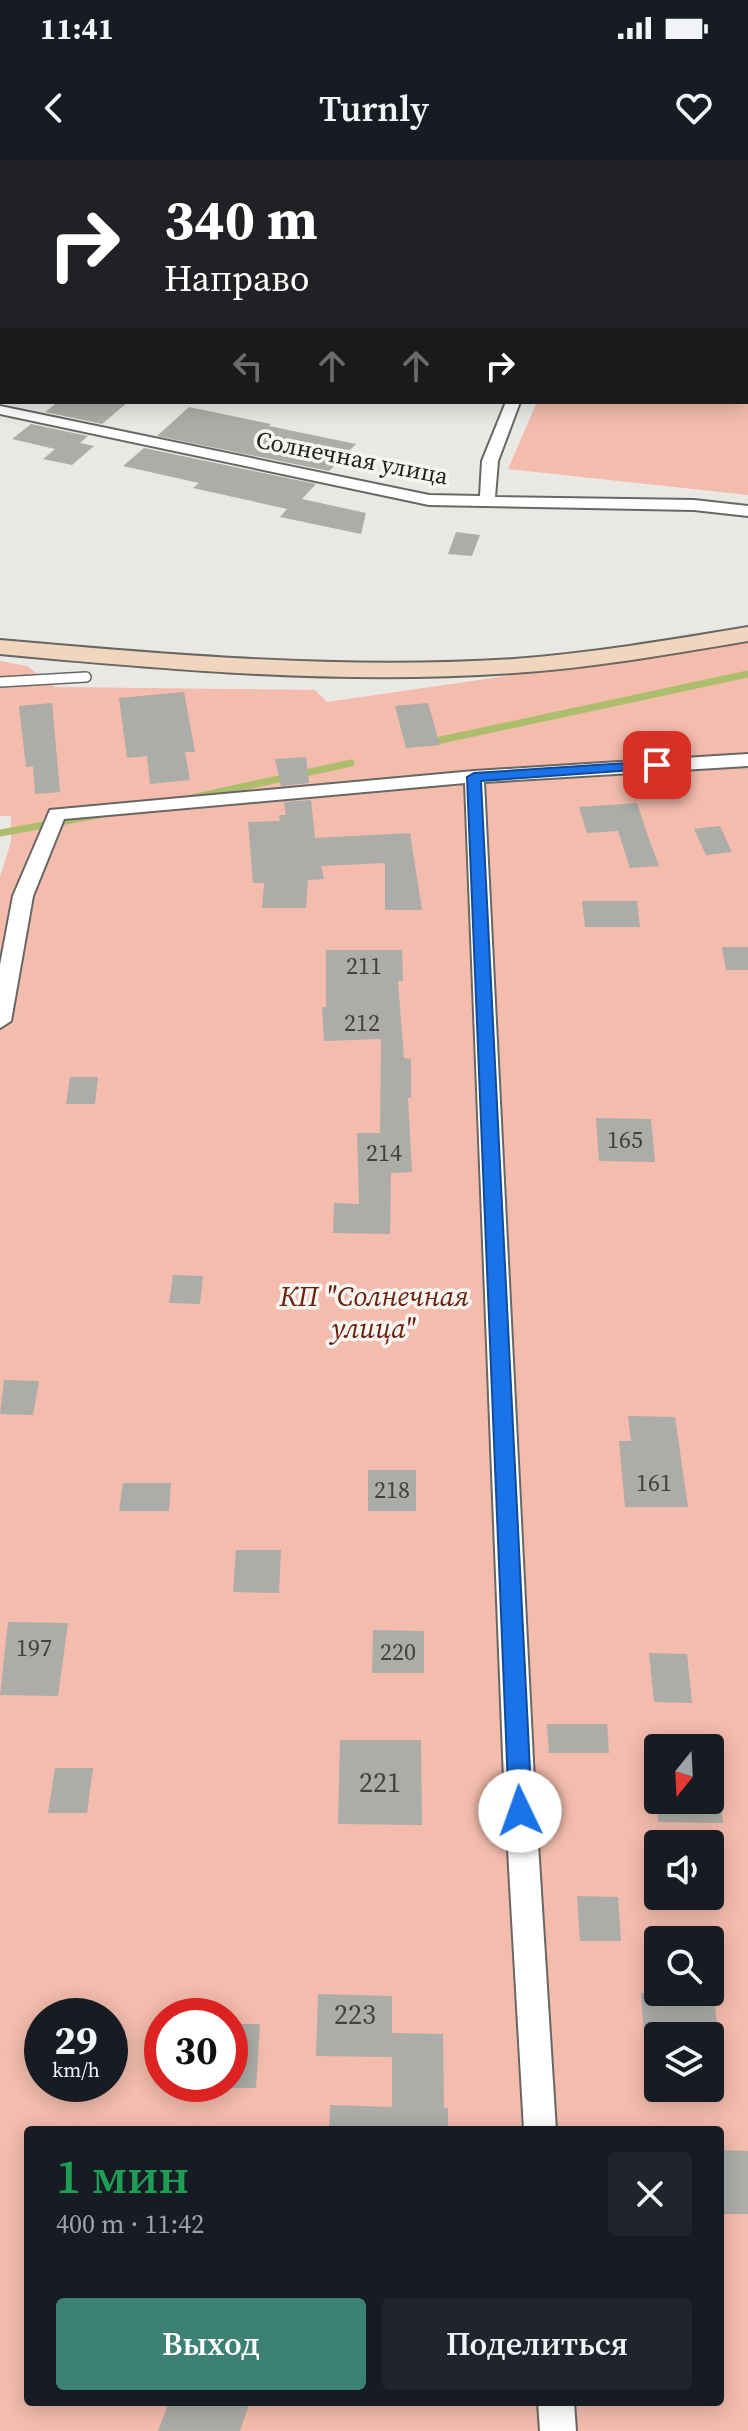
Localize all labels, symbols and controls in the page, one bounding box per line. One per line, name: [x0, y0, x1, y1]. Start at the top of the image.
text: 11:41: [40, 8, 114, 49]
text: Turnly: [319, 84, 429, 133]
icon: back: [32, 86, 76, 130]
icon: heart: [672, 86, 716, 130]
text: 340 m: [164, 181, 318, 258]
icon: right: [32, 192, 136, 296]
text: Направо: [164, 254, 309, 303]
icon: left: [226, 344, 270, 388]
icon: ahead: [310, 344, 354, 388]
icon: ahead: [394, 344, 438, 388]
icon: right: [478, 344, 522, 388]
street label: Солнечная улица: [253, 423, 452, 492]
pin: [623, 731, 691, 799]
icon: arrive: [635, 743, 679, 787]
house number: 211: [346, 949, 382, 982]
house number: 212: [344, 1006, 380, 1039]
house number: 165: [607, 1123, 643, 1156]
house number: 214: [366, 1136, 402, 1169]
park label: КП "Солнечная улица": [278, 1277, 469, 1347]
house number: 161: [636, 1466, 672, 1499]
house number: 218: [374, 1473, 410, 1506]
house number: 197: [16, 1631, 52, 1664]
house number: 220: [380, 1635, 416, 1668]
north arrow: [644, 1734, 724, 1814]
map controls: [644, 1734, 724, 2102]
house number: 221: [359, 1763, 401, 1801]
position arrow: [478, 1769, 562, 1853]
button: sound: [644, 1830, 724, 1910]
button: search: [644, 1926, 724, 2006]
house number: 223: [334, 1995, 376, 2033]
speed limit sign: 30: [144, 1998, 248, 2102]
text: 29: [54, 2013, 98, 2067]
button: layers: [644, 2022, 724, 2102]
text: km/h: [52, 2056, 100, 2084]
text: 1 мин: [56, 2143, 189, 2209]
button: close: [608, 2152, 692, 2236]
text: 400 m · 11:42: [56, 2206, 204, 2242]
button: Выход: [56, 2298, 366, 2390]
button: Поделиться: [382, 2298, 692, 2390]

